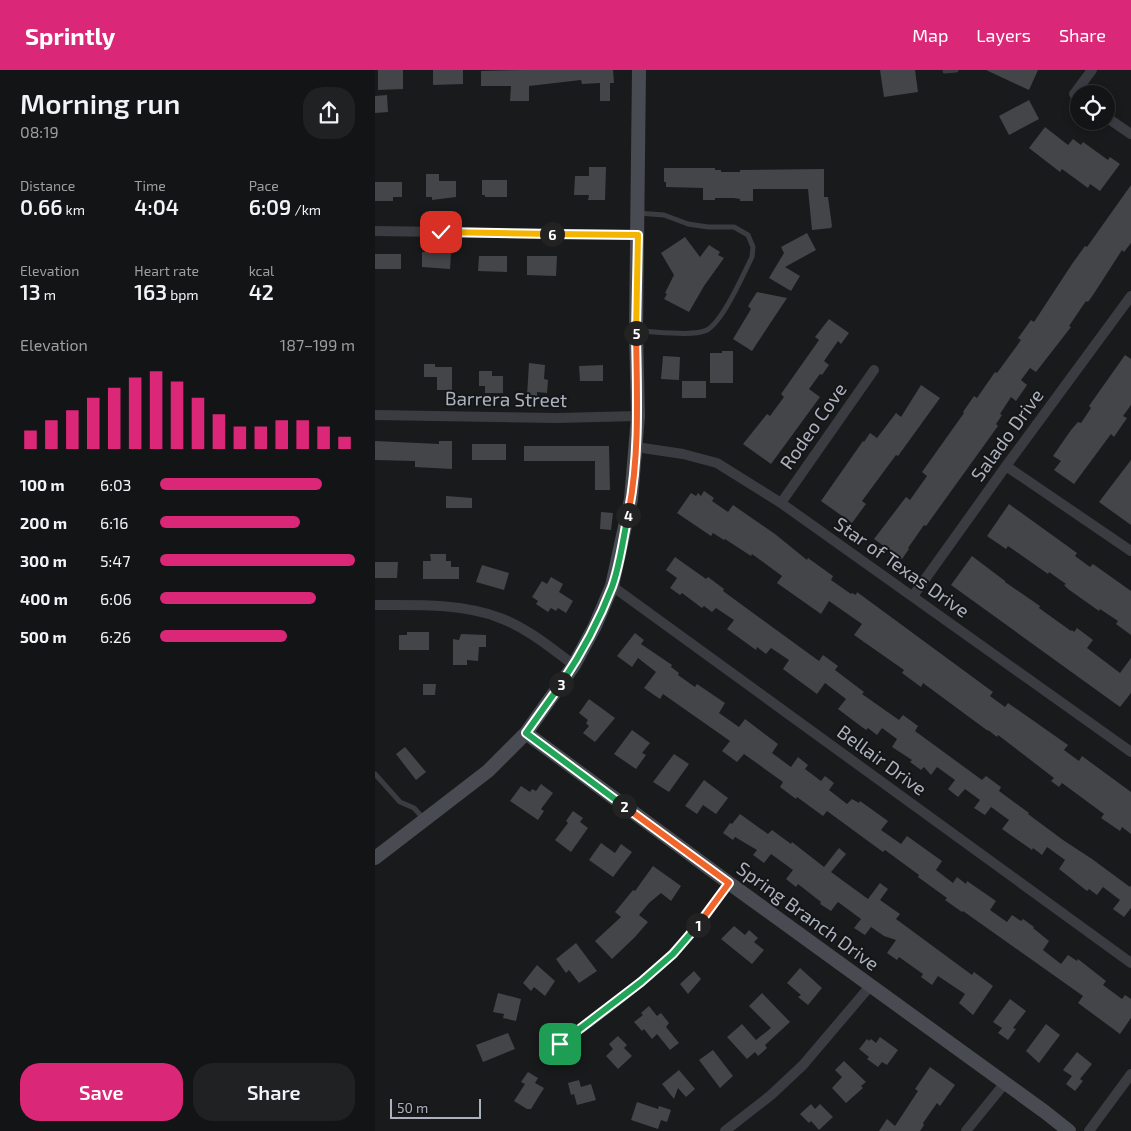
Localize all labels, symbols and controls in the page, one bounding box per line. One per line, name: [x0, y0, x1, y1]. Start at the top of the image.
text: Sprintly: [25, 21, 115, 50]
text: Map: [912, 24, 948, 46]
text: Layers: [976, 24, 1031, 46]
text: Share: [1059, 24, 1106, 46]
map controls: [1070, 85, 1115, 130]
button: locate: [1070, 85, 1115, 130]
text: Morning run: [20, 86, 180, 120]
button: share: [303, 87, 355, 139]
text: 08:19: [20, 122, 59, 141]
text: Distance: [20, 177, 75, 194]
text: Time: [134, 177, 166, 194]
text: Pace: [249, 177, 279, 194]
text: 0.66: [20, 194, 62, 219]
text: 4:04: [134, 194, 179, 219]
text: 6:09: [249, 194, 291, 219]
text: km: [62, 201, 85, 218]
text: /km: [291, 201, 321, 218]
pin: [420, 211, 462, 253]
icon: check: [427, 218, 455, 246]
pin: 6: [539, 222, 565, 246]
text: 6: [548, 226, 557, 243]
text: Elevation: [20, 262, 79, 279]
text: Heart rate: [134, 262, 199, 279]
text: kcal: [249, 262, 274, 279]
text: 13: [20, 279, 41, 304]
text: 163: [134, 279, 167, 304]
text: 42: [249, 279, 274, 304]
text: m: [41, 286, 56, 303]
text: bpm: [167, 286, 199, 303]
pin: 5: [623, 320, 649, 346]
text: 5: [633, 325, 640, 342]
text: Elevation: [20, 335, 88, 354]
text: 187–199 m: [280, 335, 355, 354]
street label: Rodeo Cove: [774, 378, 851, 473]
street label: Salado Drive: [965, 384, 1048, 485]
street label: Barrera Street: [445, 386, 567, 411]
text: 100 m: [20, 475, 65, 494]
text: 6:03: [100, 475, 131, 494]
pin: 4: [615, 502, 641, 528]
text: 4: [624, 507, 633, 524]
street label: Star of Texas Drive: [830, 511, 974, 622]
text: 200 m: [20, 513, 67, 532]
text: 6:16: [100, 513, 128, 532]
text: 300 m: [20, 551, 67, 570]
text: 5:47: [100, 551, 130, 570]
text: 400 m: [20, 589, 68, 608]
text: 6:06: [100, 589, 132, 608]
text: 500 m: [20, 627, 67, 646]
text: 6:26: [100, 627, 131, 646]
pin: 3: [549, 672, 573, 696]
text: 3: [558, 676, 565, 693]
street label: Bellair Drive: [833, 719, 932, 800]
pin: 2: [611, 794, 637, 818]
text: 2: [620, 798, 629, 815]
street label: Spring Branch Drive: [733, 856, 884, 975]
pin: 1: [685, 912, 711, 938]
text: 1: [695, 917, 702, 934]
pin: [539, 1023, 581, 1065]
icon: arrive: [546, 1030, 574, 1058]
button: Save: [20, 1063, 183, 1121]
button: Share: [193, 1063, 355, 1121]
scale bar: [390, 1096, 481, 1119]
text: 50 m: [397, 1099, 428, 1116]

